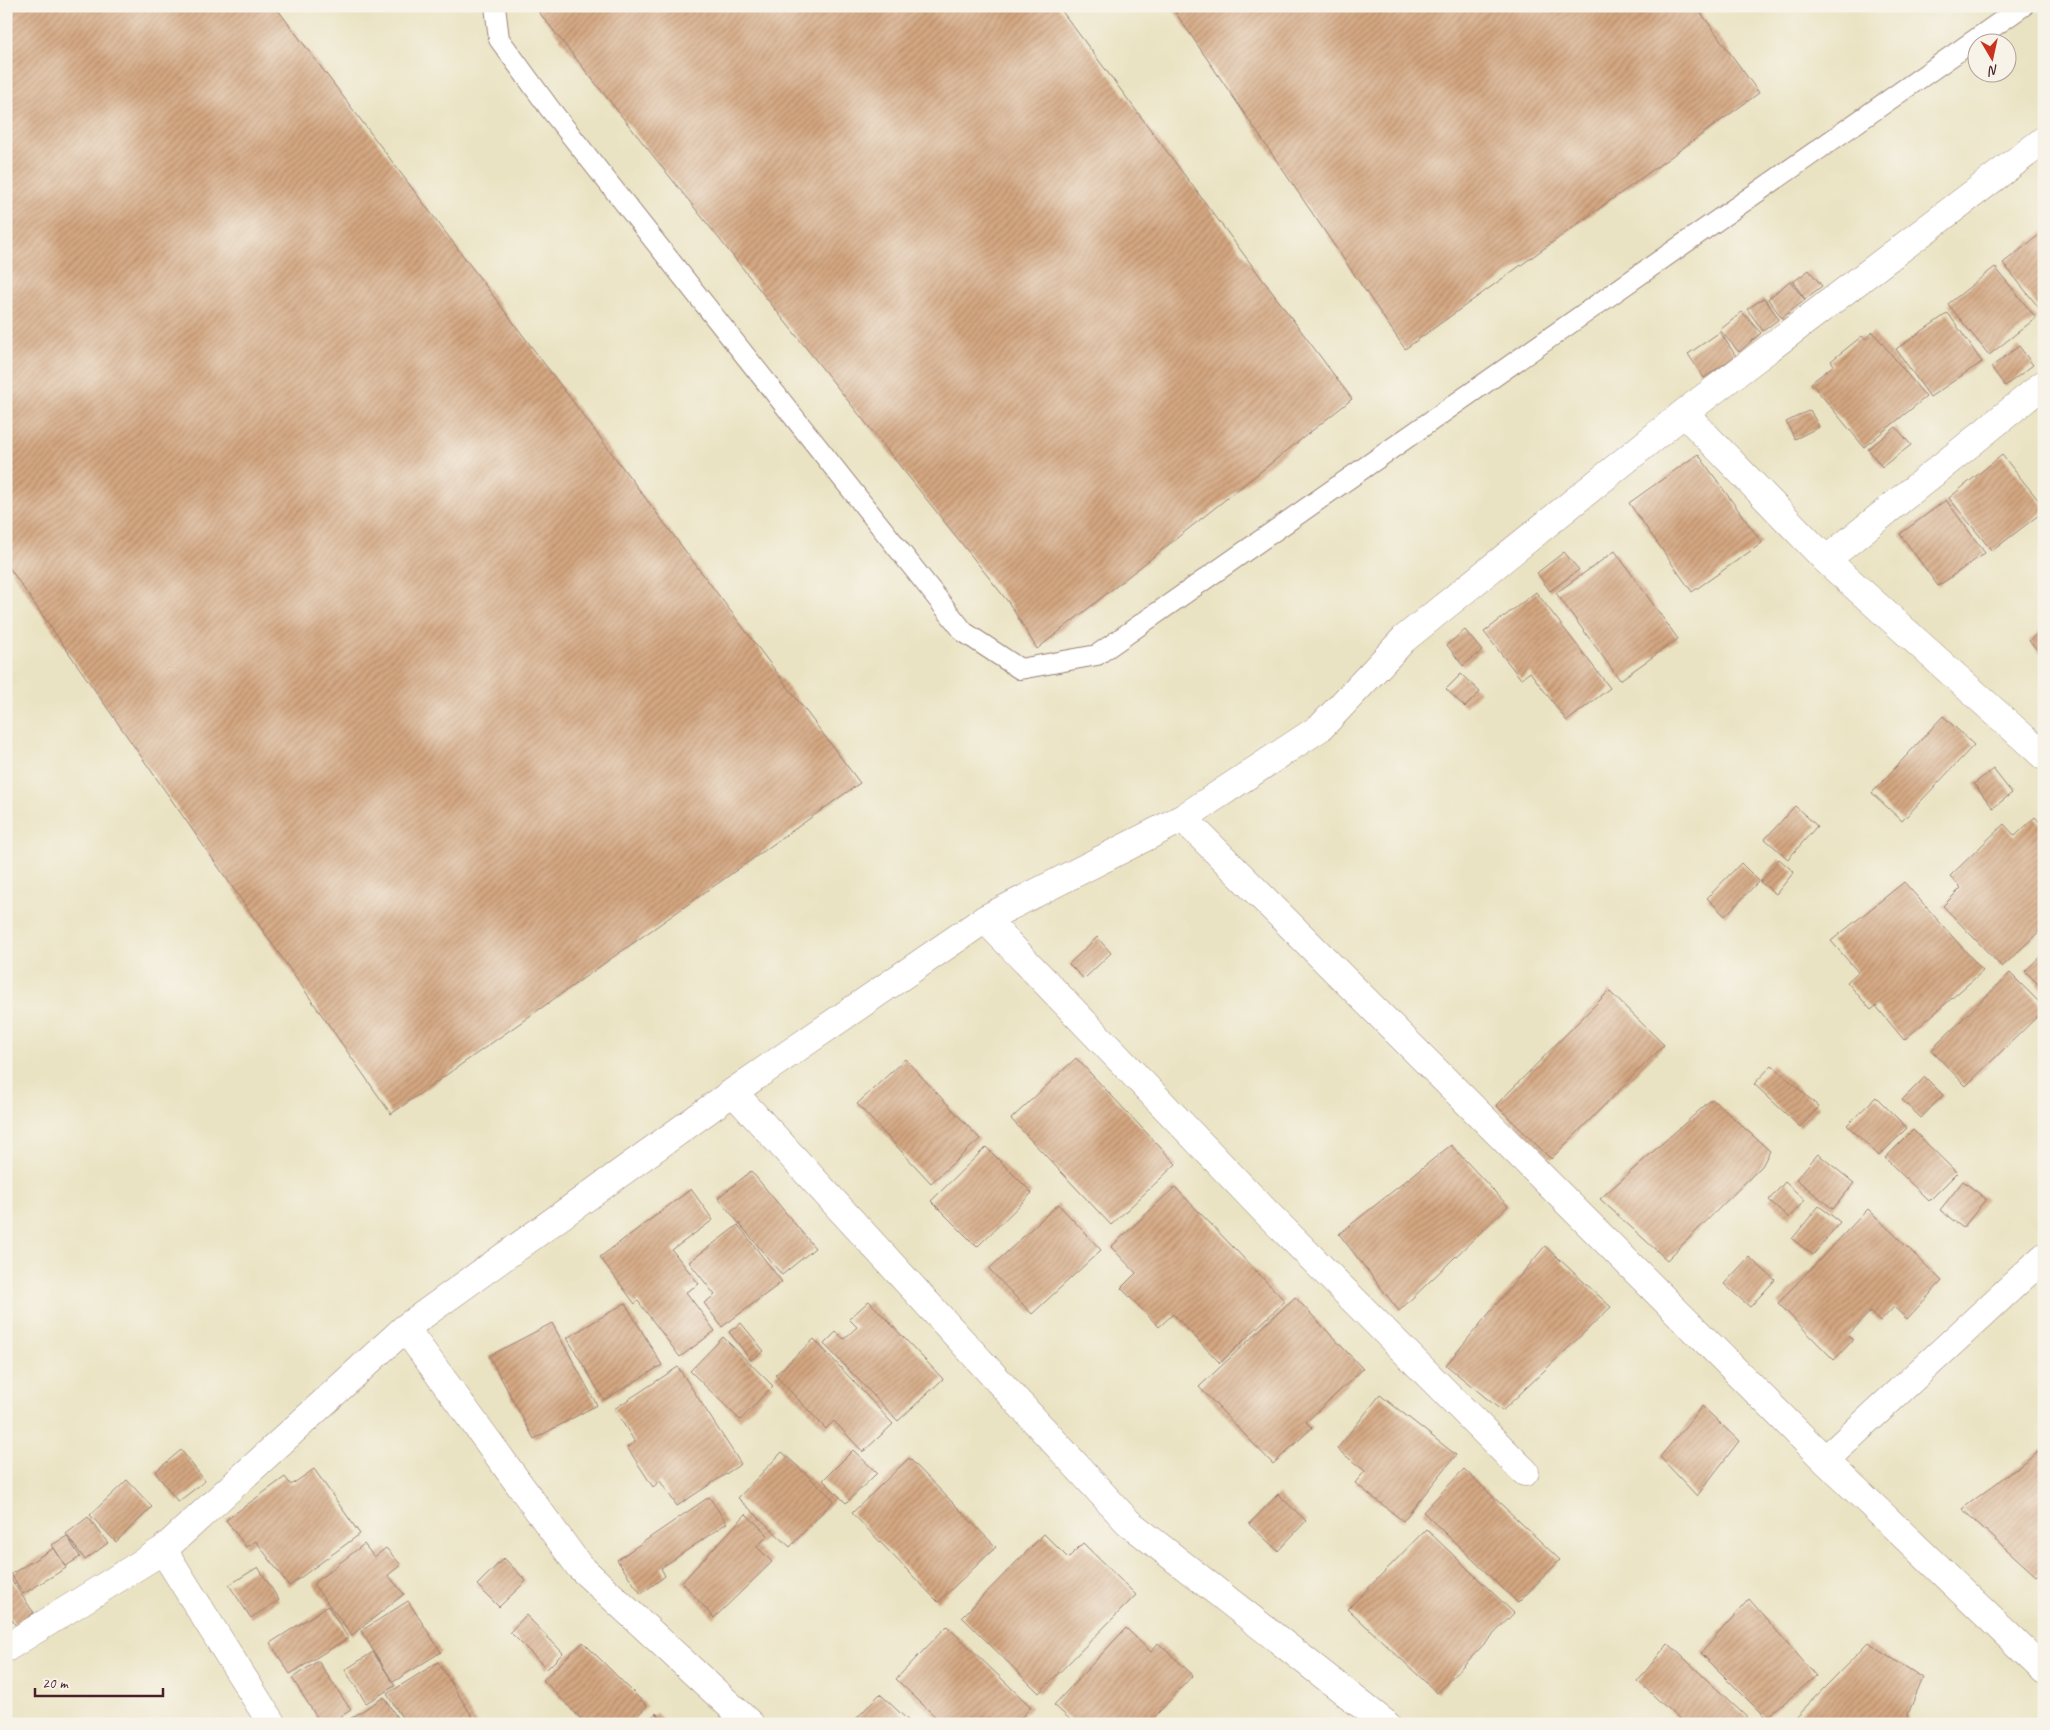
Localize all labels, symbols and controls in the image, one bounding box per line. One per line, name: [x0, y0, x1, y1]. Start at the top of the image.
north arrow: [1968, 32, 2018, 82]
text: N: [1986, 61, 2000, 80]
scale bar: [35, 1665, 162, 1697]
text: 20 m: [42, 1674, 69, 1693]

